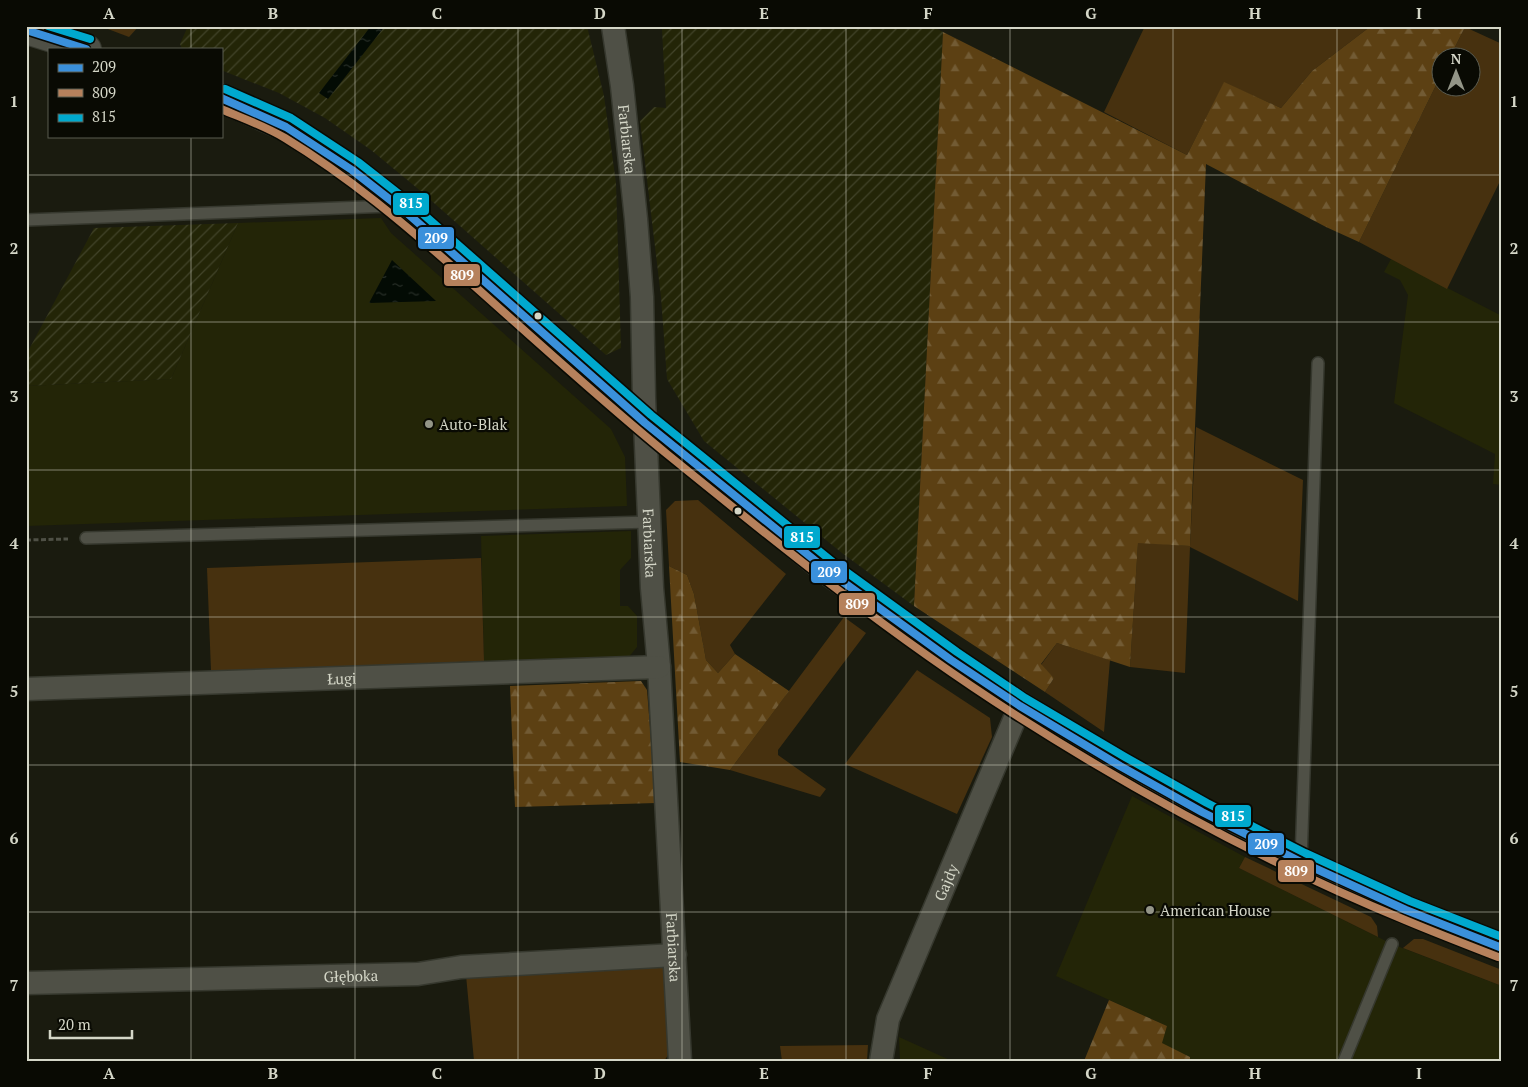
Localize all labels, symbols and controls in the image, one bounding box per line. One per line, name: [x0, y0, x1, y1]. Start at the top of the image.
text: A: [103, 2, 115, 24]
text: B: [268, 2, 278, 24]
text: C: [432, 2, 442, 24]
text: D: [594, 2, 606, 24]
text: E: [759, 2, 769, 24]
text: F: [923, 2, 933, 24]
text: G: [1085, 2, 1097, 24]
text: H: [1249, 2, 1261, 24]
text: I: [1416, 2, 1422, 24]
legend: [48, 48, 222, 138]
north arrow: [1430, 48, 1480, 98]
text: N: [1451, 49, 1462, 68]
text: 209: [92, 56, 116, 76]
text: 809: [92, 82, 116, 102]
text: 1: [9, 90, 19, 112]
text: 1: [1509, 90, 1519, 112]
street label: Farbiarska: [614, 103, 641, 175]
text: 815: [92, 106, 116, 126]
line badge: 815: [392, 192, 430, 216]
text: 815: [399, 193, 423, 212]
line badge: 209: [417, 226, 455, 250]
text: 209: [424, 228, 448, 247]
text: 2: [9, 237, 19, 259]
text: 2: [1509, 237, 1519, 259]
line badge: 809: [443, 263, 481, 287]
text: 809: [450, 265, 474, 284]
unlabelled marker: [533, 311, 543, 321]
text: 3: [9, 385, 19, 407]
text: 3: [1509, 385, 1519, 407]
place label: Auto-Blak: [439, 414, 507, 434]
marker: Auto-Blak: [423, 418, 435, 430]
unlabelled marker: [733, 506, 743, 516]
street label: Farbiarska: [639, 508, 662, 579]
line badge: 815: [783, 525, 821, 549]
text: 815: [790, 527, 814, 546]
text: 4: [9, 532, 19, 554]
text: 4: [1509, 532, 1519, 554]
line badge: 209: [810, 560, 848, 584]
text: 209: [817, 562, 841, 581]
line badge: 809: [838, 592, 876, 616]
text: 809: [845, 594, 869, 613]
street label: Ługi: [327, 668, 357, 689]
text: 5: [9, 680, 19, 702]
text: 5: [1509, 680, 1519, 702]
line badge: 815: [1214, 804, 1252, 828]
text: 815: [1221, 806, 1245, 825]
text: 6: [9, 827, 19, 849]
text: 6: [1509, 827, 1519, 849]
line badge: 209: [1247, 832, 1285, 856]
text: 209: [1254, 834, 1278, 853]
line badge: 809: [1277, 859, 1315, 883]
street label: Gajdy: [929, 860, 962, 904]
text: 809: [1284, 861, 1308, 880]
place label: American House: [1160, 900, 1270, 920]
marker: American House: [1144, 904, 1156, 916]
street label: Farbiarska: [662, 912, 686, 983]
street label: Głęboka: [323, 965, 379, 986]
text: 7: [9, 974, 19, 996]
text: 7: [1509, 974, 1519, 996]
scale bar: [50, 1007, 132, 1039]
text: 20 m: [58, 1014, 91, 1034]
text: A: [103, 1062, 115, 1084]
text: B: [268, 1062, 278, 1084]
text: C: [432, 1062, 442, 1084]
text: D: [594, 1062, 606, 1084]
text: E: [759, 1062, 769, 1084]
text: F: [923, 1062, 933, 1084]
text: G: [1085, 1062, 1097, 1084]
text: H: [1249, 1062, 1261, 1084]
text: I: [1416, 1062, 1422, 1084]

